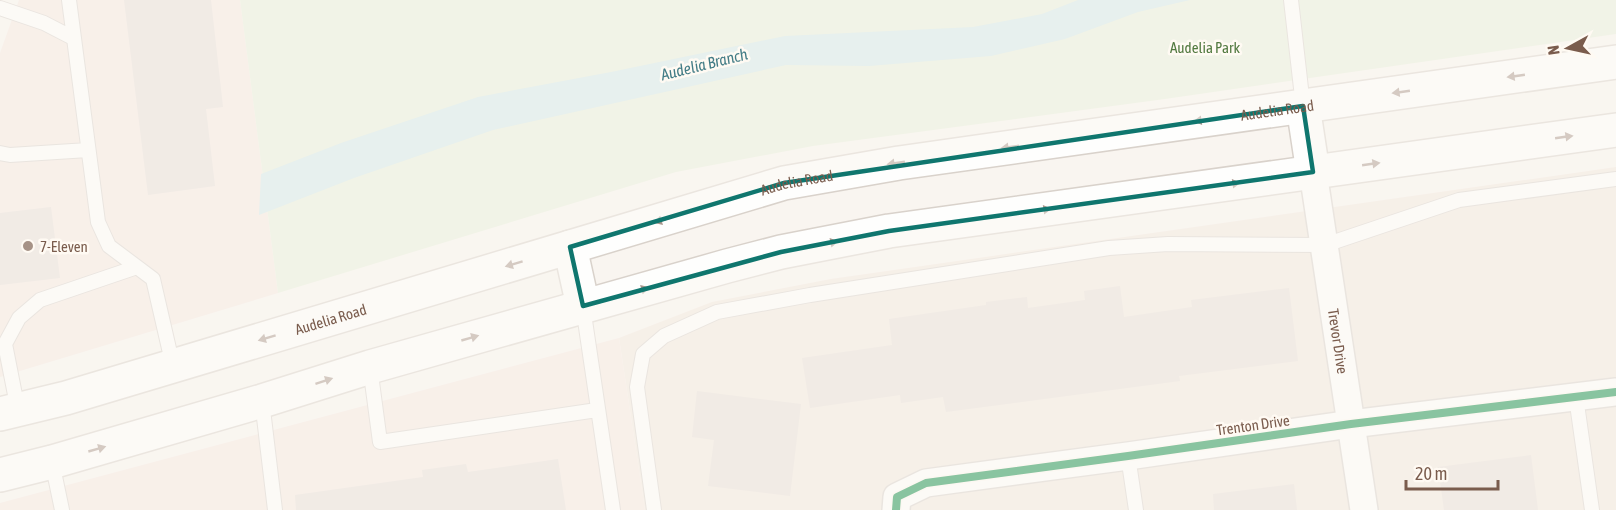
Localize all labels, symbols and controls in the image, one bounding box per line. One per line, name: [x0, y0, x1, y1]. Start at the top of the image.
north arrow: [1538, 18, 1598, 78]
park label: Audelia Park: [1170, 39, 1240, 56]
water label: Audelia Branch: [658, 44, 749, 84]
text: N: [1544, 44, 1563, 56]
one-way arrow: [1507, 71, 1526, 80]
one-way arrow: [1392, 87, 1411, 96]
street label: Audelia Road: [1239, 96, 1315, 123]
one-way arrow: [1194, 115, 1213, 124]
one-way arrow: [1555, 133, 1574, 142]
one-way arrow: [1001, 142, 1020, 151]
one-way arrow: [887, 159, 906, 168]
one-way arrow: [1362, 160, 1381, 169]
street label: Audelia Road: [758, 166, 834, 198]
one-way arrow: [1222, 179, 1241, 188]
one-way arrow: [1032, 205, 1051, 214]
one-way arrow: [654, 216, 672, 225]
place label: 7-Eleven: [40, 238, 88, 255]
one-way arrow: [819, 238, 838, 247]
marker: 7-Eleven: [21, 239, 35, 253]
one-way arrow: [505, 260, 523, 269]
one-way arrow: [631, 285, 649, 294]
street label: Audelia Road: [293, 300, 368, 338]
street label: Trevor Drive: [1325, 307, 1352, 375]
one-way arrow: [461, 333, 479, 342]
one-way arrow: [258, 334, 276, 343]
one-way arrow: [315, 376, 333, 385]
street label: Trenton Drive: [1215, 411, 1291, 439]
one-way arrow: [88, 444, 106, 453]
scale bar: [1406, 453, 1498, 491]
text: 20 m: [1415, 463, 1447, 484]

